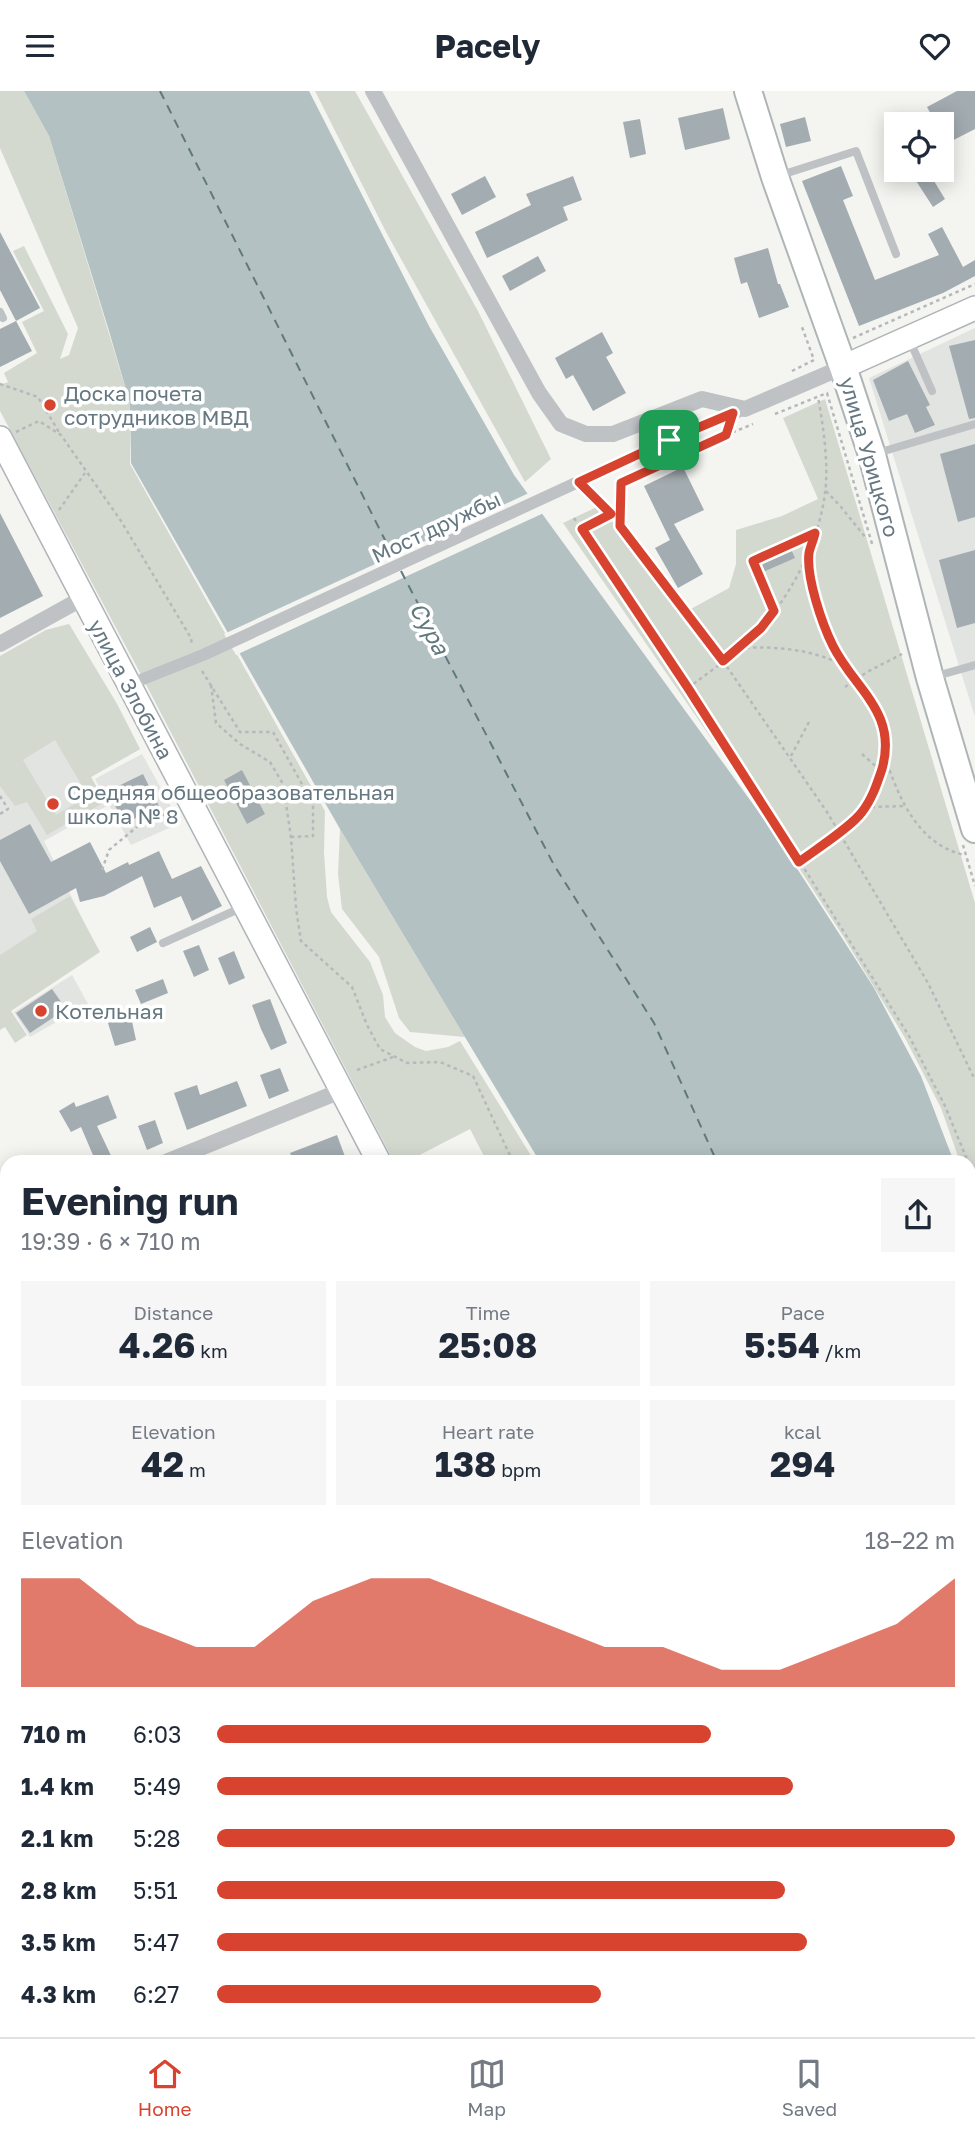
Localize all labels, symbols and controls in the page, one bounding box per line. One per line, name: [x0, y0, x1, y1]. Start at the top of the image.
icon: menu: [21, 27, 59, 65]
text: Pacely: [434, 27, 541, 65]
icon: heart: [916, 27, 954, 65]
map controls: [884, 112, 954, 182]
button: locate: [884, 112, 954, 182]
street label: улица Урицкого: [835, 374, 905, 540]
place label: Доска почета сотрудников МВД: [64, 380, 249, 430]
marker: Доска почета сотрудников МВД: [42, 397, 58, 413]
pin: [639, 410, 699, 470]
icon: arrive: [650, 421, 688, 459]
street label: Мост дружбы: [367, 486, 505, 568]
water label: Сура: [404, 597, 456, 660]
street label: улица Злобина: [83, 615, 179, 763]
place label: Средняя общеобразовательная школа № 8: [67, 779, 395, 829]
marker: Средняя общеобразовательная школа № 8: [45, 796, 61, 812]
place label: Котельная: [55, 998, 164, 1024]
marker: Котельная: [33, 1003, 49, 1019]
text: Evening run: [21, 1178, 239, 1223]
button: share: [881, 1178, 955, 1252]
text: 19:39 · 6 × 710 m: [21, 1227, 201, 1255]
text: Distance: [133, 1301, 213, 1324]
text: Time: [466, 1301, 510, 1324]
text: Pace: [780, 1301, 825, 1324]
text: 4.26: [119, 1324, 196, 1366]
text: 25:08: [438, 1324, 538, 1366]
text: 5:54: [744, 1324, 820, 1366]
text: km: [196, 1339, 228, 1362]
text: /km: [820, 1339, 861, 1362]
text: Elevation: [131, 1420, 216, 1443]
text: Heart rate: [442, 1420, 534, 1443]
text: kcal: [784, 1420, 821, 1443]
text: 42: [141, 1443, 184, 1485]
text: 138: [435, 1443, 496, 1485]
text: 294: [770, 1443, 835, 1485]
text: m: [184, 1458, 206, 1481]
text: bpm: [496, 1458, 541, 1481]
text: Elevation: [21, 1526, 123, 1554]
text: 18–22 m: [865, 1526, 955, 1554]
text: 710 m: [21, 1720, 86, 1748]
text: 6:03: [133, 1720, 182, 1748]
text: 1.4 km: [21, 1772, 94, 1800]
text: 5:49: [133, 1772, 181, 1800]
text: 2.1 km: [21, 1824, 93, 1852]
text: 5:28: [133, 1824, 181, 1852]
text: 2.8 km: [21, 1876, 96, 1904]
text: 5:51: [133, 1876, 178, 1904]
text: 3.5 km: [21, 1928, 96, 1956]
text: 5:47: [133, 1928, 179, 1956]
text: 4.3 km: [21, 1980, 96, 2008]
text: 6:27: [133, 1980, 179, 2008]
tab: Home: [138, 2055, 192, 2120]
tab: Map: [467, 2055, 506, 2120]
tab: Saved: [782, 2055, 837, 2120]

